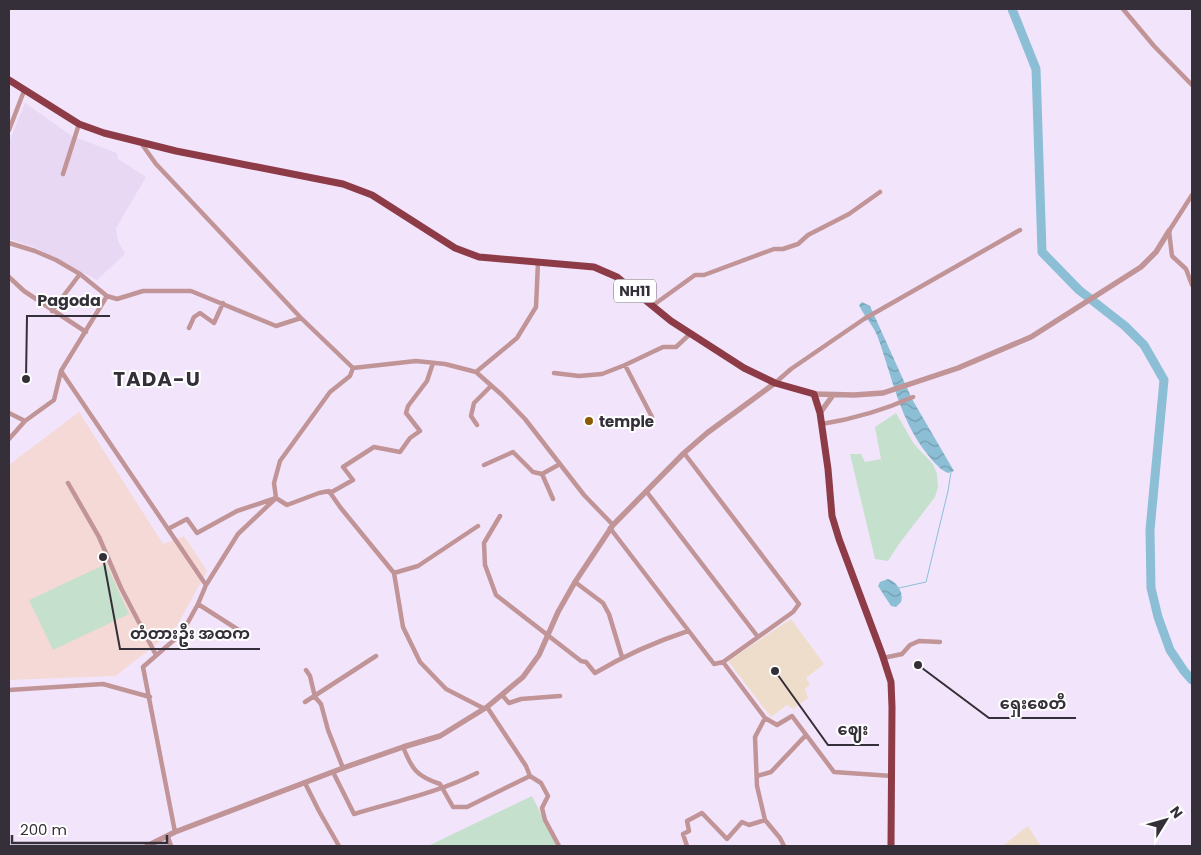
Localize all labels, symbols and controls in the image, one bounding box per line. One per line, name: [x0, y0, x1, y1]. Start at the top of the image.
road number: NH11: [614, 280, 656, 302]
callout: Pagoda: [27, 285, 110, 316]
text: Pagoda: [37, 289, 101, 312]
district label: TADA-U: [113, 365, 201, 393]
place label: temple: [599, 411, 654, 432]
marker: temple: [583, 415, 595, 427]
callout: တံတားဦး အထက: [120, 618, 260, 649]
text: တံတားဦး အထက: [130, 622, 250, 647]
callout: ရှေးစေတီ: [989, 687, 1076, 718]
text: ရှေးစေတီ: [1000, 692, 1066, 717]
callout: ဈေး: [828, 714, 879, 745]
text: ဈေး: [838, 718, 868, 743]
north arrow: [1141, 795, 1191, 845]
text: N: [1165, 802, 1188, 822]
scale bar: [12, 812, 168, 844]
text: 200 m: [20, 819, 67, 840]

